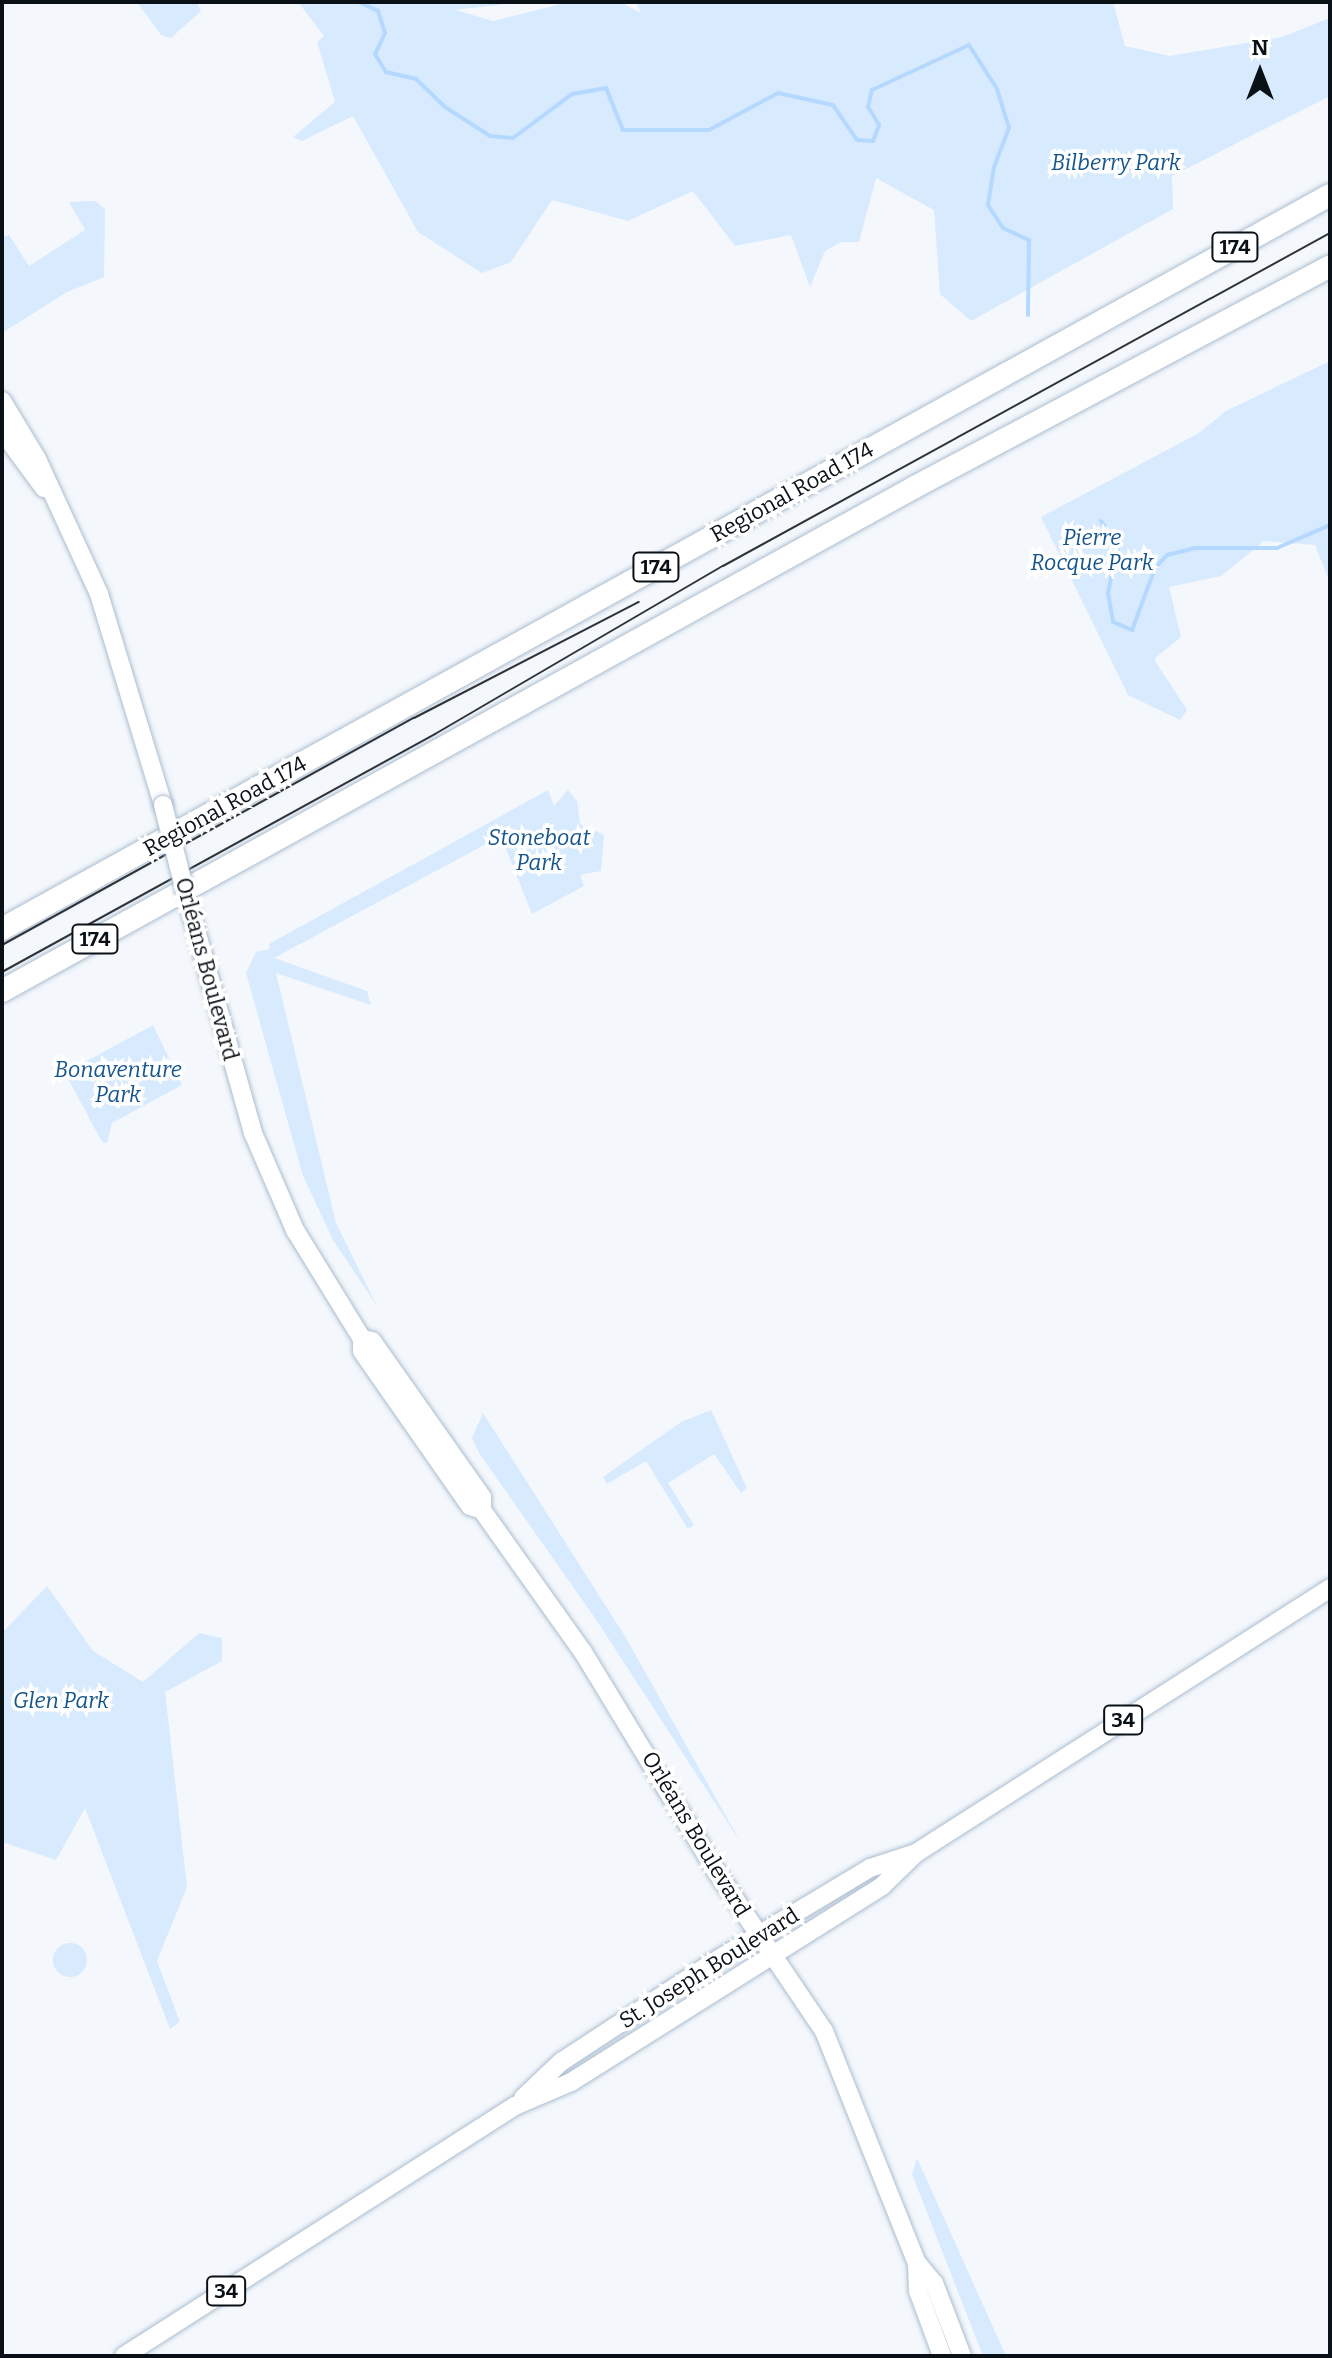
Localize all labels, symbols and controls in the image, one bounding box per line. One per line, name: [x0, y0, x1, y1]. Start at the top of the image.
north arrow: [1220, 32, 1300, 112]
text: N: [1252, 34, 1268, 61]
park label: Bilberry Park: [1051, 150, 1181, 176]
road number: 174: [1211, 231, 1259, 263]
street label: Regional Road 174: [706, 436, 878, 548]
park label: Pierre Rocque Park: [1030, 524, 1154, 576]
road number: 174: [632, 551, 680, 583]
street label: Regional Road 174: [139, 750, 311, 862]
park label: Stoneboat Park: [488, 824, 590, 876]
street label: Orléans Boulevard: [170, 875, 244, 1063]
road number: 174: [71, 923, 119, 955]
park label: Bonaventure Park: [54, 1056, 182, 1108]
park label: Glen Park: [13, 1688, 109, 1714]
road number: 34: [1103, 1704, 1143, 1736]
street label: Orléans Boulevard: [636, 1747, 756, 1921]
street label: St. Joseph Boulevard: [614, 1902, 804, 2034]
road number: 34: [206, 2275, 246, 2307]

